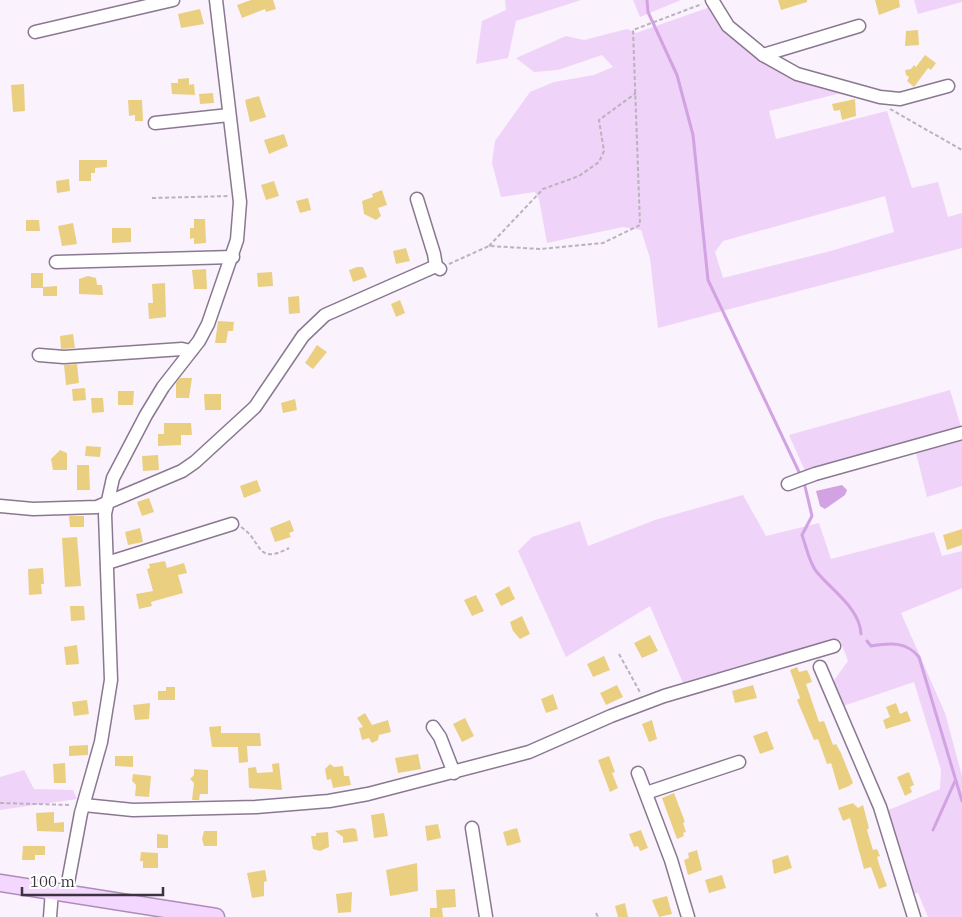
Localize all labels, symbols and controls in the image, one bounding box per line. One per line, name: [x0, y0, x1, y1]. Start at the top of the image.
scale bar: [22, 864, 164, 896]
text: 100 m: [30, 872, 75, 891]

